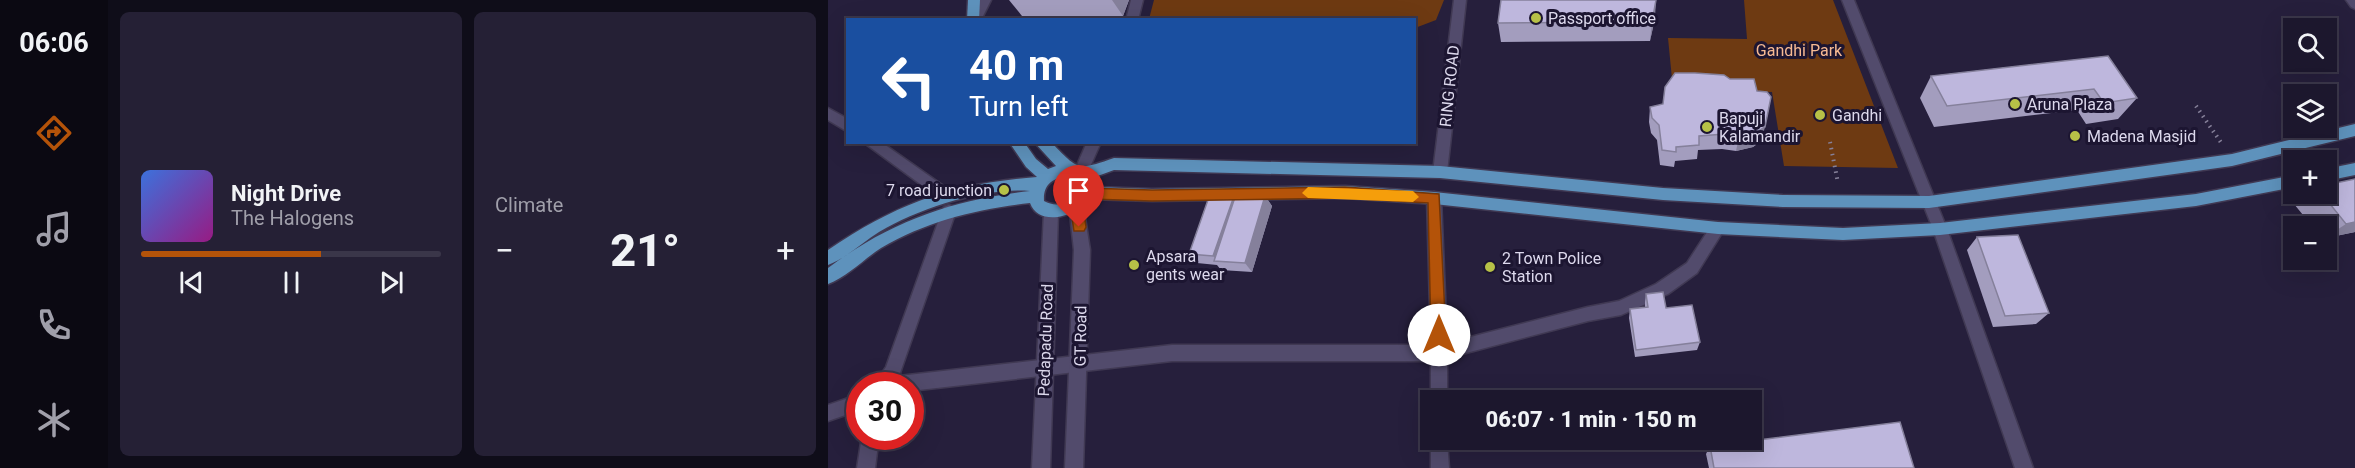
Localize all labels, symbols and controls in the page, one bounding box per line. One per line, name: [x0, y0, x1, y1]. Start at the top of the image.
place label: Passport office: [1548, 9, 1656, 28]
marker: Passport office: [1529, 11, 1543, 25]
map controls: [2283, 18, 2337, 270]
button: search: [2283, 18, 2337, 72]
text: 06:06: [19, 27, 89, 59]
text: 40 m: [969, 41, 1064, 90]
park label: Gandhi Park: [1756, 41, 1843, 60]
icon: left: [870, 42, 948, 120]
street label: RING ROAD: [1436, 44, 1463, 128]
button: layers: [2283, 84, 2337, 138]
text: Turn left: [969, 91, 1069, 123]
place label: Aruna Plaza: [2027, 95, 2113, 114]
marker: Aruna Plaza: [2008, 97, 2022, 111]
place label: Gandhi: [1832, 106, 1882, 125]
marker: Gandhi: [1813, 108, 1827, 122]
place label: Bapuji Kalamandir: [1719, 109, 1801, 146]
icon: directions: [33, 112, 75, 154]
marker: Bapuji Kalamandir: [1700, 120, 1714, 134]
place label: Madena Masjid: [2087, 127, 2196, 146]
marker: Madena Masjid: [2068, 129, 2082, 143]
button: +: [2283, 150, 2337, 204]
pin: [1053, 165, 1104, 227]
icon: arrive: [1062, 174, 1095, 207]
text: Night Drive: [231, 181, 341, 206]
place label: 7 road junction: [886, 181, 992, 200]
marker: 7 road junction: [997, 183, 1011, 197]
text: Climate: [495, 193, 563, 217]
text: The Halogens: [231, 206, 354, 230]
icon: music: [33, 208, 75, 250]
button: −: [2283, 216, 2337, 270]
text: 21°: [610, 224, 680, 277]
text: −: [495, 231, 514, 270]
text: +: [776, 231, 795, 270]
place label: Apsara gents wear: [1146, 247, 1225, 284]
place label: 2 Town Police Station: [1502, 249, 1601, 286]
marker: Apsara gents wear: [1127, 258, 1141, 272]
marker: 2 Town Police Station: [1483, 260, 1497, 274]
icon: previous: [175, 266, 208, 299]
icon: pause: [275, 266, 308, 299]
icon: next: [375, 266, 408, 299]
street label: Pedapadu Road: [1034, 284, 1057, 397]
position arrow: [1407, 303, 1471, 367]
icon: phone: [33, 304, 75, 346]
street label: GT Road: [1070, 305, 1091, 367]
speed limit sign: 30: [846, 372, 924, 450]
icon: climate: [33, 399, 75, 441]
text: 06:07 · 1 min · 150 m: [1486, 407, 1696, 432]

